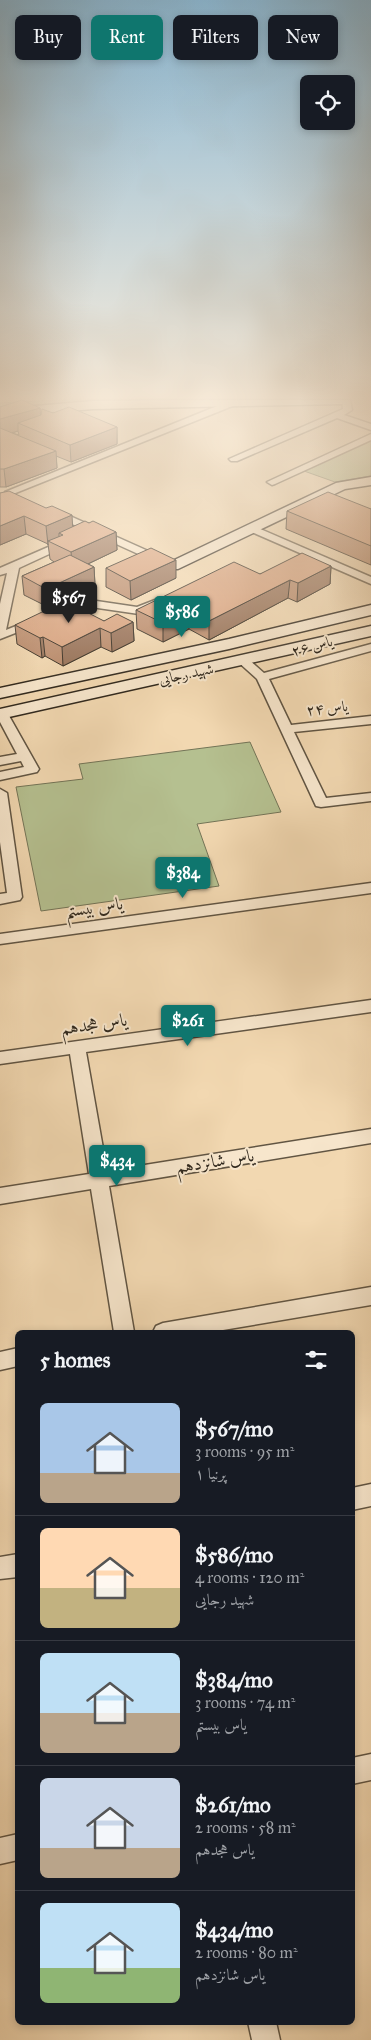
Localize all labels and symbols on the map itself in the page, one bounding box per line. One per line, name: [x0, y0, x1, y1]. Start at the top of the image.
pin: $567: [39, 582, 99, 624]
pin: $586: [152, 596, 212, 638]
street label: یاس ۲۶: [289, 632, 336, 660]
street label: شهید رجایی: [157, 659, 215, 690]
street label: یاس ۲۴: [305, 697, 350, 719]
pin: $384: [153, 856, 213, 899]
street label: یاس بیستم: [64, 892, 127, 929]
pin: $261: [158, 1004, 218, 1047]
street label: یاس هجدهم: [59, 1008, 131, 1045]
pin: $434: [87, 1144, 147, 1187]
street label: یاس شانزدهم: [174, 1144, 258, 1184]

